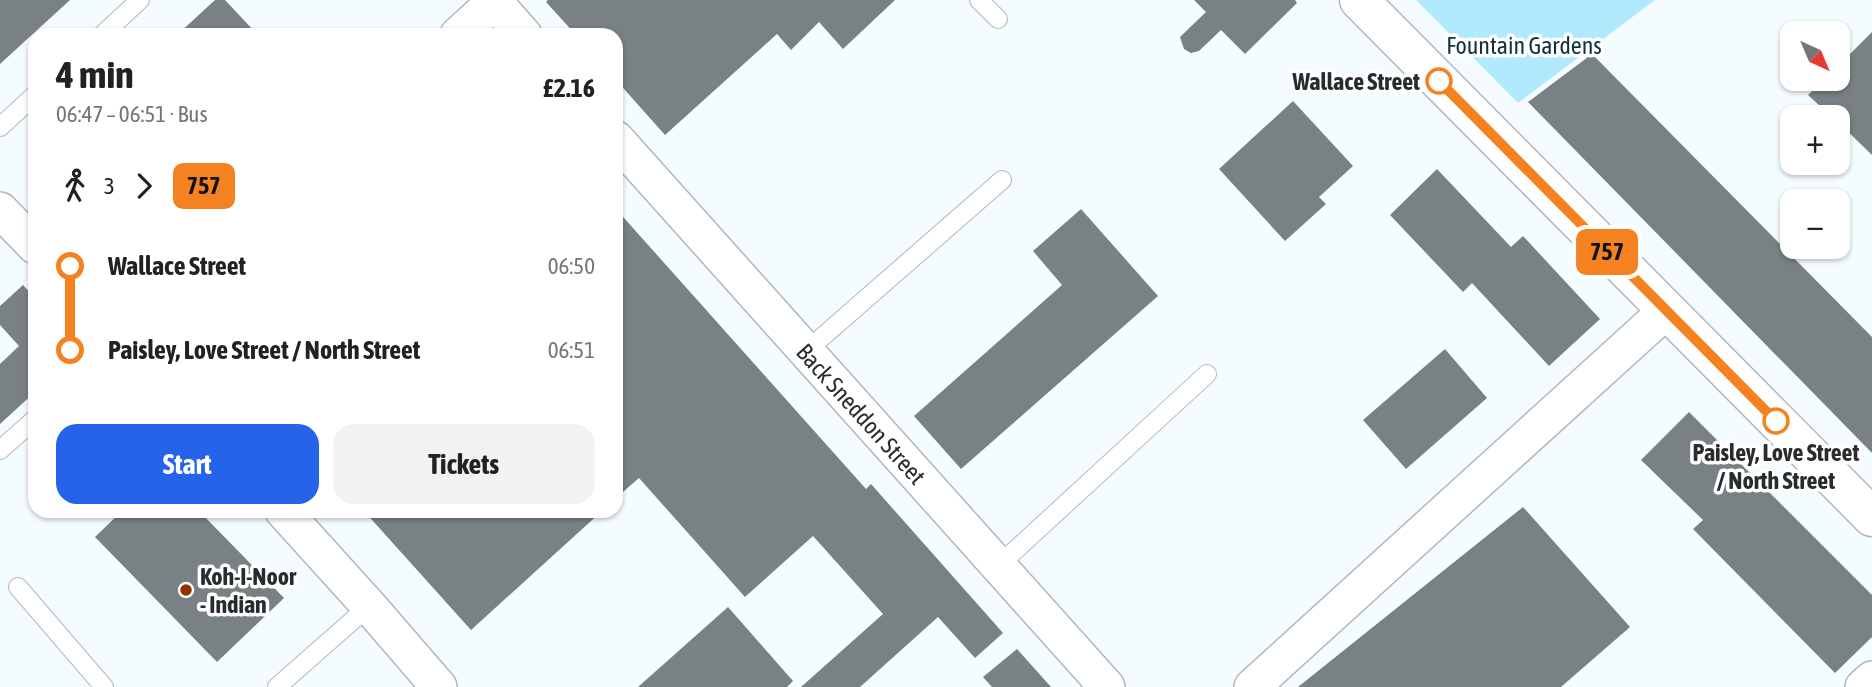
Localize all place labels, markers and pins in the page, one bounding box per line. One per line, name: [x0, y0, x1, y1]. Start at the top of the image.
place label: Wallace Street: [1292, 68, 1420, 95]
marker: Wallace Street: [1426, 68, 1452, 94]
marker: Paisley, Love Street / North Street: [1763, 408, 1789, 434]
place label: Paisley, Love Street / North Street: [1693, 439, 1859, 494]
place label: Koh-I-Noor - Indian: [200, 563, 297, 618]
marker: Koh-I-Noor - Indian: [178, 582, 194, 598]

